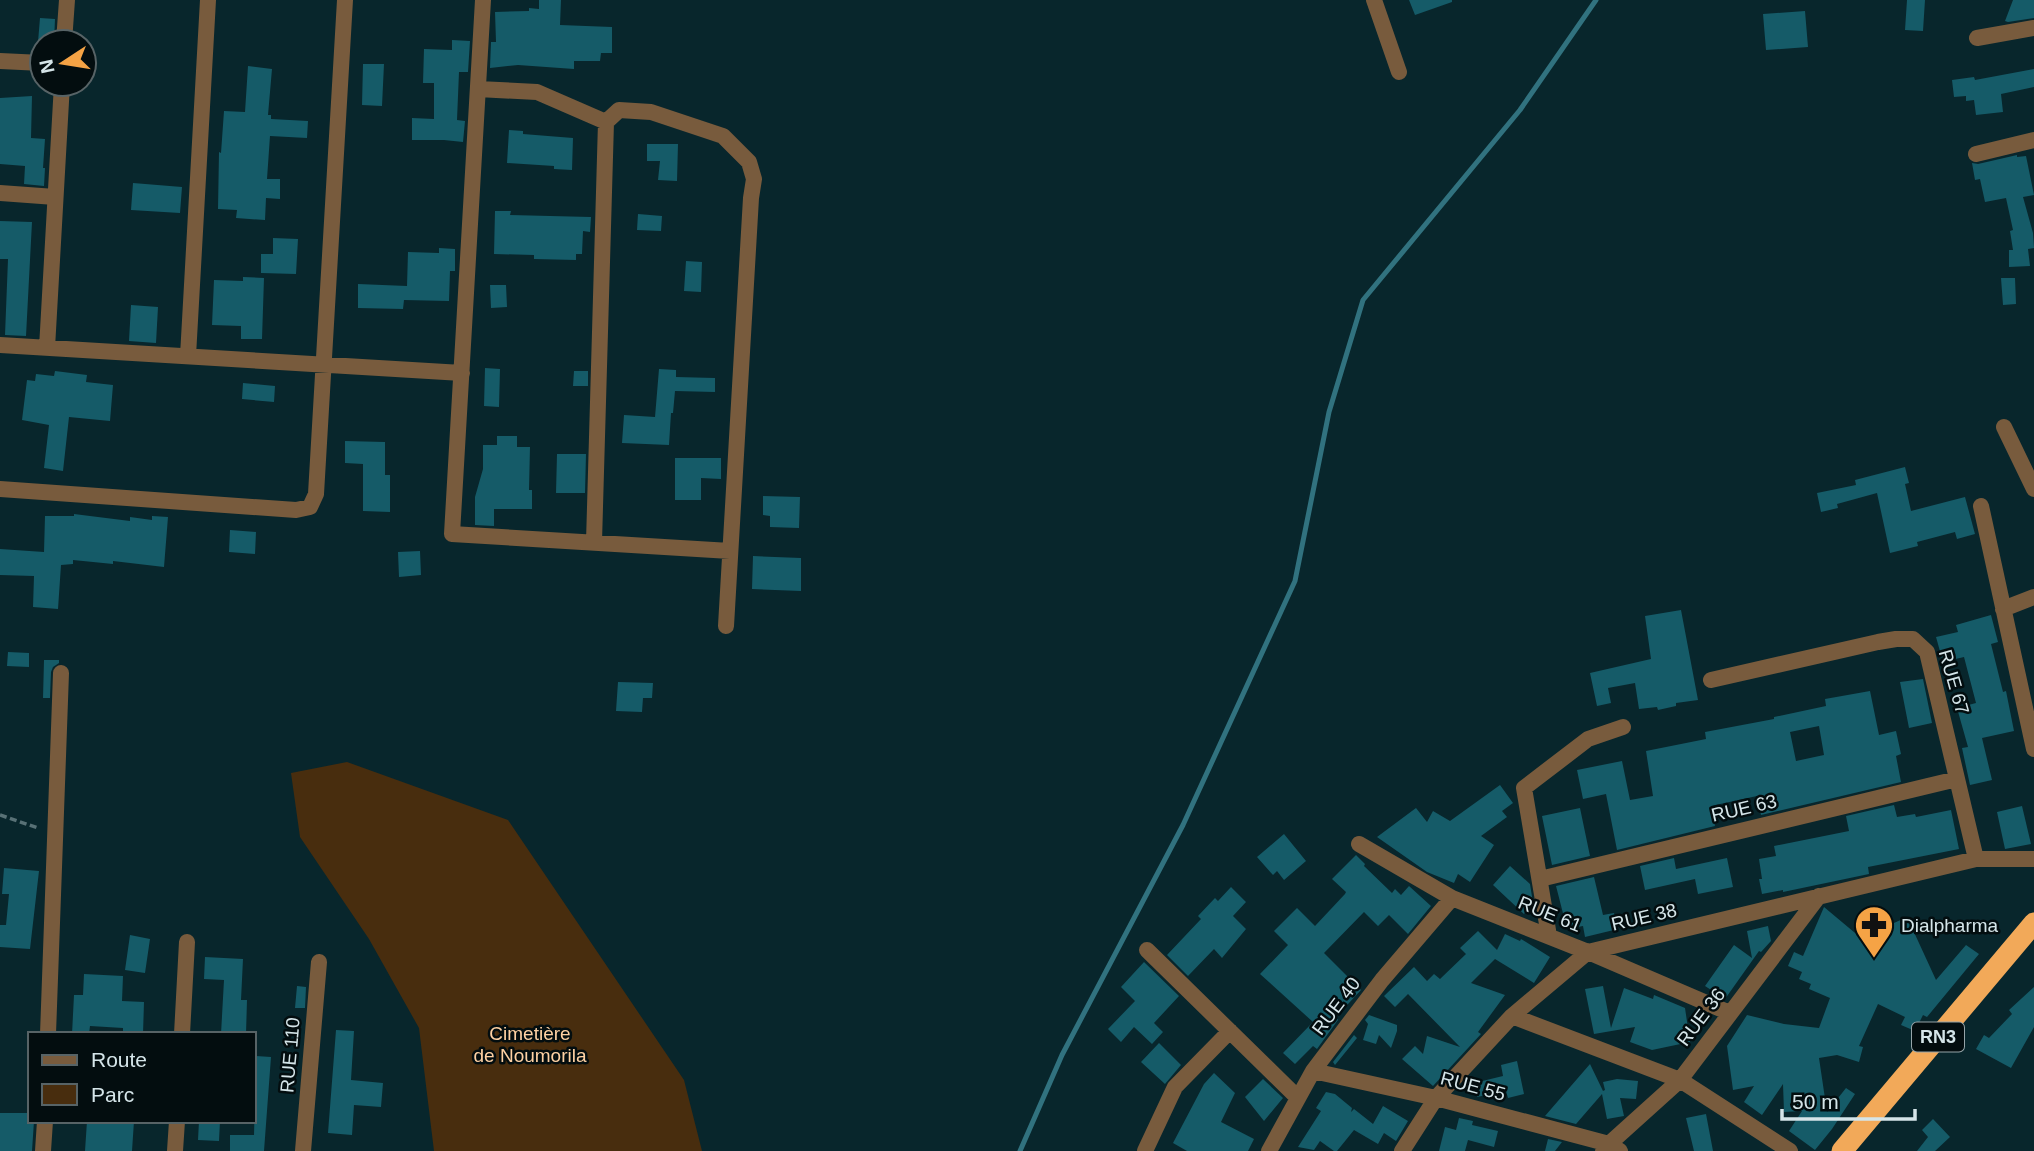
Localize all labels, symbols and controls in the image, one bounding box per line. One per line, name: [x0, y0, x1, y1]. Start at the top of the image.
north arrow: [28, 28, 98, 98]
text: N: [35, 58, 59, 75]
street label: RUE 67: [1935, 647, 1973, 717]
street label: RUE 63: [1709, 790, 1779, 826]
street label: RUE 61: [1515, 892, 1585, 936]
street label: RUE 38: [1609, 899, 1679, 935]
pharmacy icon: Dialpharma: [1853, 904, 1895, 959]
place label: Dialpharma: [1901, 915, 1999, 936]
street label: RUE 40: [1308, 973, 1364, 1039]
street label: RUE 36: [1673, 984, 1729, 1050]
street label: RUE 110: [276, 1016, 304, 1094]
road number: RN3: [1912, 1022, 1964, 1052]
park label: Cimetière de Noumorila: [474, 1023, 587, 1066]
legend: [28, 1032, 256, 1123]
text: Route: [91, 1048, 147, 1071]
street label: RUE 55: [1438, 1067, 1508, 1105]
scale bar: [1782, 1078, 1915, 1122]
text: Parc: [91, 1083, 134, 1106]
text: 50 m: [1792, 1090, 1839, 1113]

